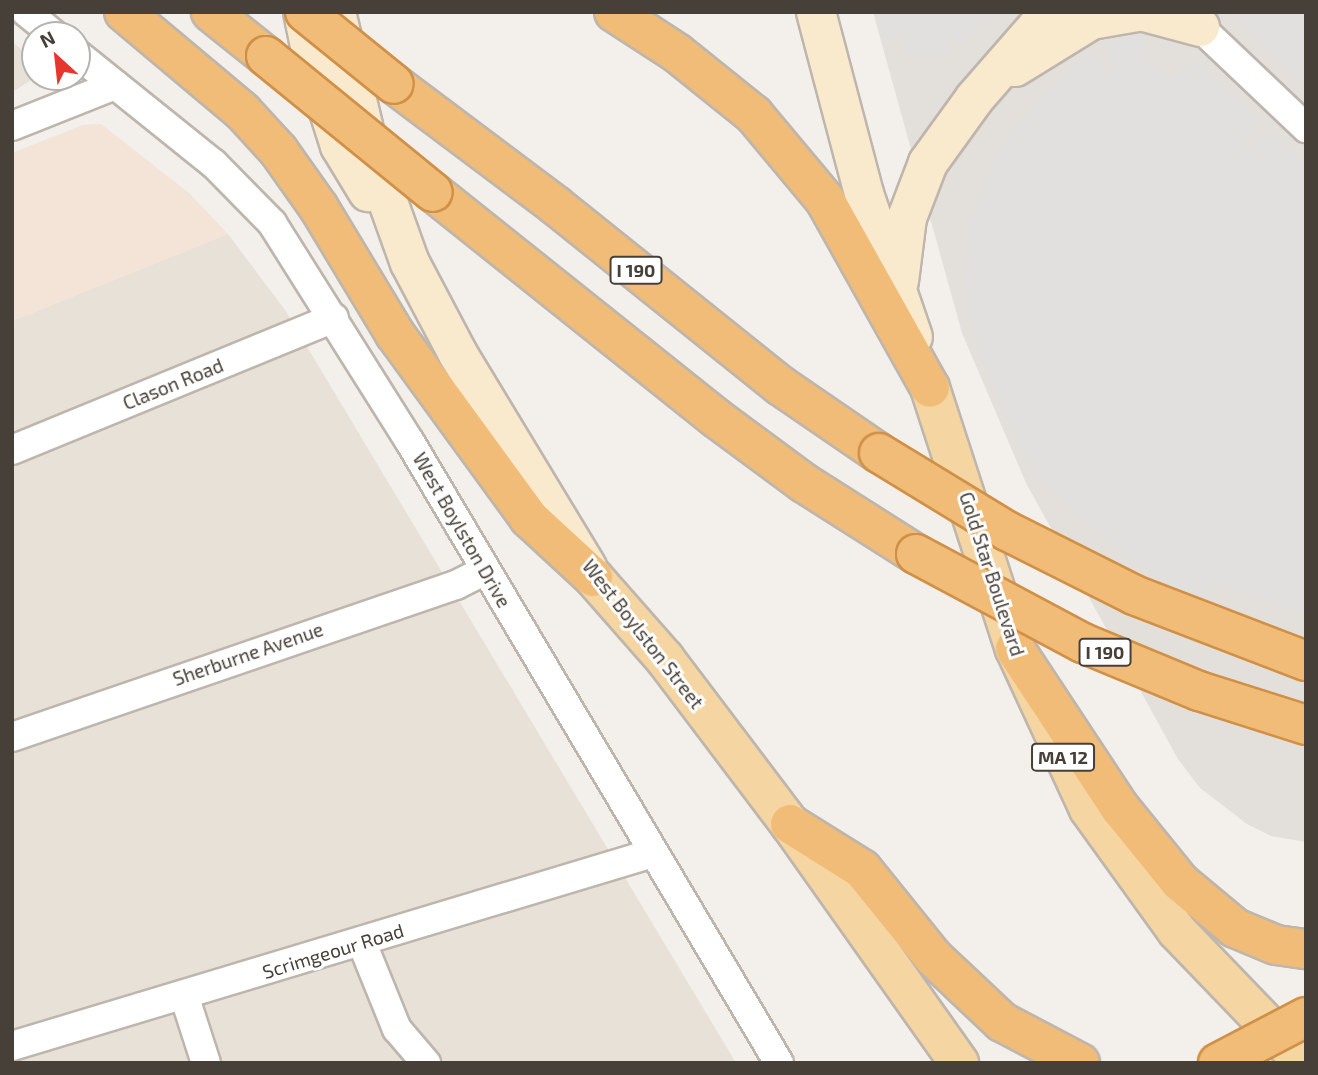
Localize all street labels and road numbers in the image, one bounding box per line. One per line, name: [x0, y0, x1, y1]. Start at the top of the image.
road number: I 190: [608, 256, 664, 284]
street label: Clason Road: [119, 354, 227, 414]
street label: West Boylston Drive: [408, 448, 516, 612]
street label: Gold Star Boulevard: [955, 489, 1029, 659]
street label: West Boylston Street: [578, 555, 708, 713]
street label: Sherburne Avenue: [170, 618, 326, 690]
road number: I 190: [1077, 638, 1133, 666]
road number: MA 12: [1030, 742, 1096, 772]
street label: Scrimgeour Road: [259, 919, 407, 983]

